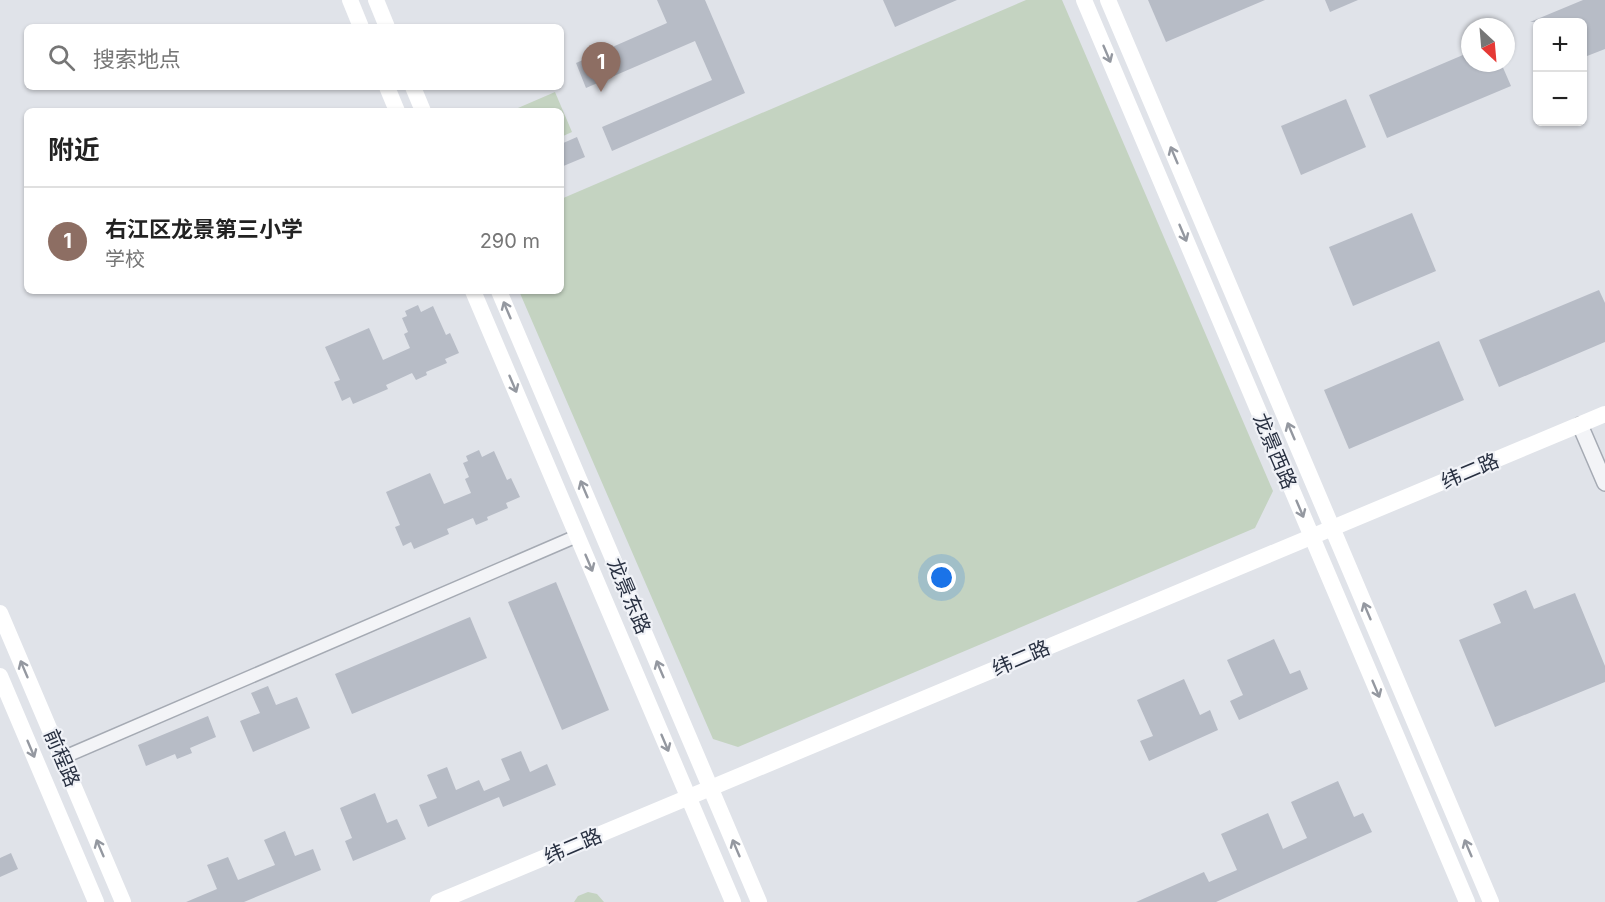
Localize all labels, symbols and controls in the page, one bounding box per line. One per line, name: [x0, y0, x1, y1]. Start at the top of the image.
north arrow: [1461, 18, 1515, 72]
map controls: [1533, 18, 1587, 126]
button: +: [1533, 18, 1587, 72]
search box: [24, 24, 564, 90]
icon: search: [45, 41, 78, 74]
pin: 1: [582, 42, 620, 92]
one-way arrow: [1102, 45, 1113, 63]
text: 搜索地点: [93, 46, 181, 72]
button: −: [1533, 72, 1587, 126]
text: 附近: [48, 134, 100, 165]
one-way arrow: [1168, 146, 1179, 165]
text: 右江区龙景第三小学: [105, 216, 303, 242]
one-way arrow: [1178, 224, 1189, 242]
text: 1: [63, 229, 72, 253]
text: 290 m: [480, 229, 540, 253]
text: 学校: [105, 247, 145, 271]
one-way arrow: [501, 301, 512, 319]
one-way arrow: [508, 374, 519, 392]
street label: 龙景西路: [1248, 409, 1302, 493]
one-way arrow: [1285, 422, 1296, 441]
street label: 纬二路: [1438, 448, 1502, 494]
one-way arrow: [577, 480, 588, 498]
one-way arrow: [1295, 500, 1306, 518]
one-way arrow: [584, 553, 595, 572]
street label: 龙景东路: [602, 554, 656, 638]
your location: [927, 563, 956, 592]
one-way arrow: [1361, 602, 1372, 620]
street label: 纬二路: [989, 635, 1053, 681]
one-way arrow: [18, 660, 29, 678]
one-way arrow: [654, 660, 665, 678]
one-way arrow: [1371, 679, 1382, 698]
street label: 前程路: [39, 726, 85, 790]
one-way arrow: [660, 733, 671, 751]
one-way arrow: [26, 739, 37, 758]
street label: 纬二路: [541, 823, 605, 869]
one-way arrow: [730, 839, 741, 858]
one-way arrow: [1462, 839, 1473, 858]
one-way arrow: [94, 840, 105, 858]

